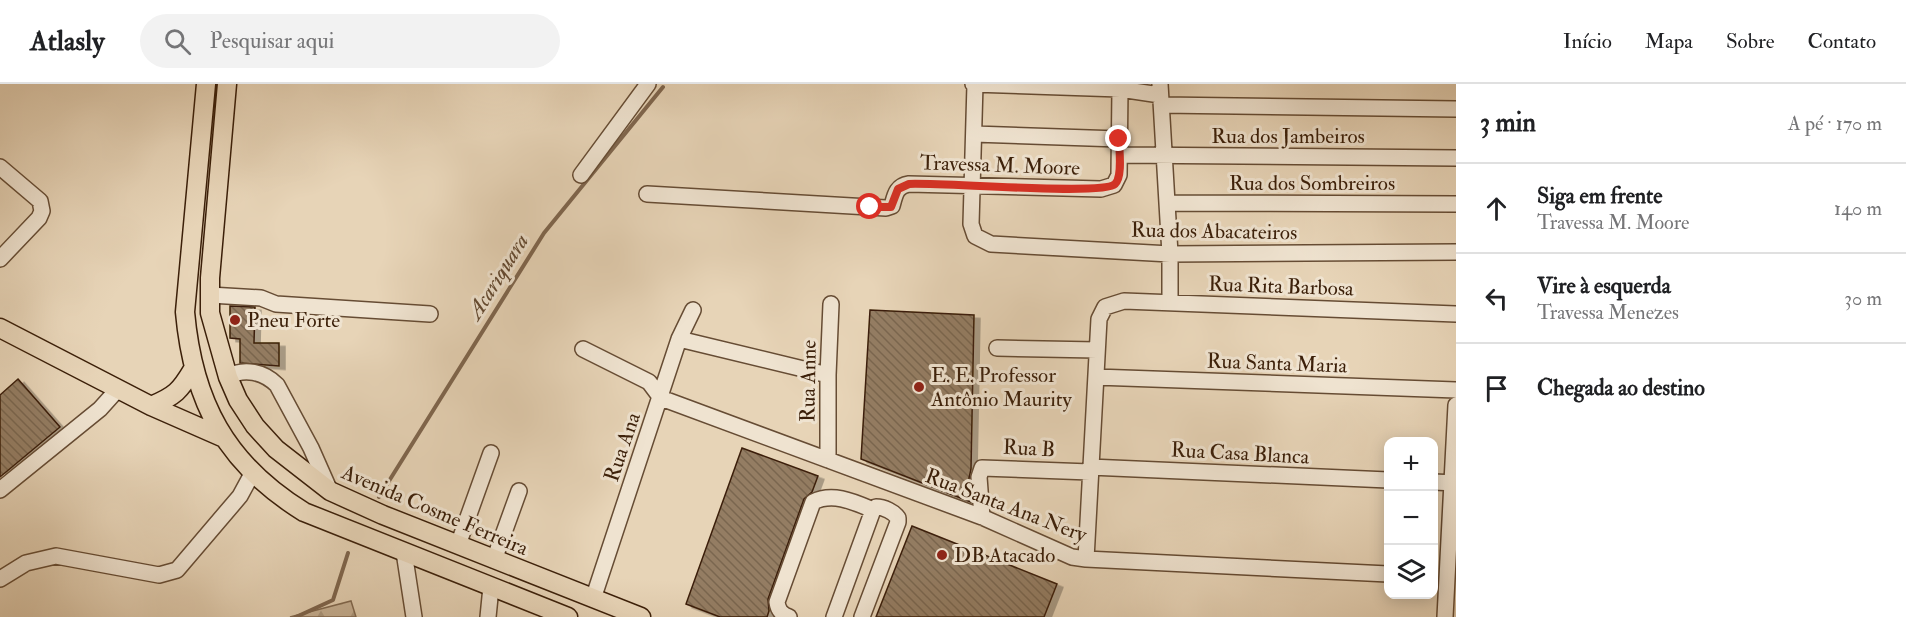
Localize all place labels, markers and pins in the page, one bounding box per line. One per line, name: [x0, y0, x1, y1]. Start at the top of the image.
place label: Pneu Forte: [247, 307, 340, 334]
marker: Pneu Forte: [228, 313, 242, 327]
place label: E. E. Professor Antônio Maurity: [930, 362, 1073, 413]
marker: E. E. Professor Antônio Maurity: [912, 380, 926, 394]
place label: DB Atacado: [954, 542, 1055, 569]
marker: DB Atacado: [935, 548, 949, 562]

